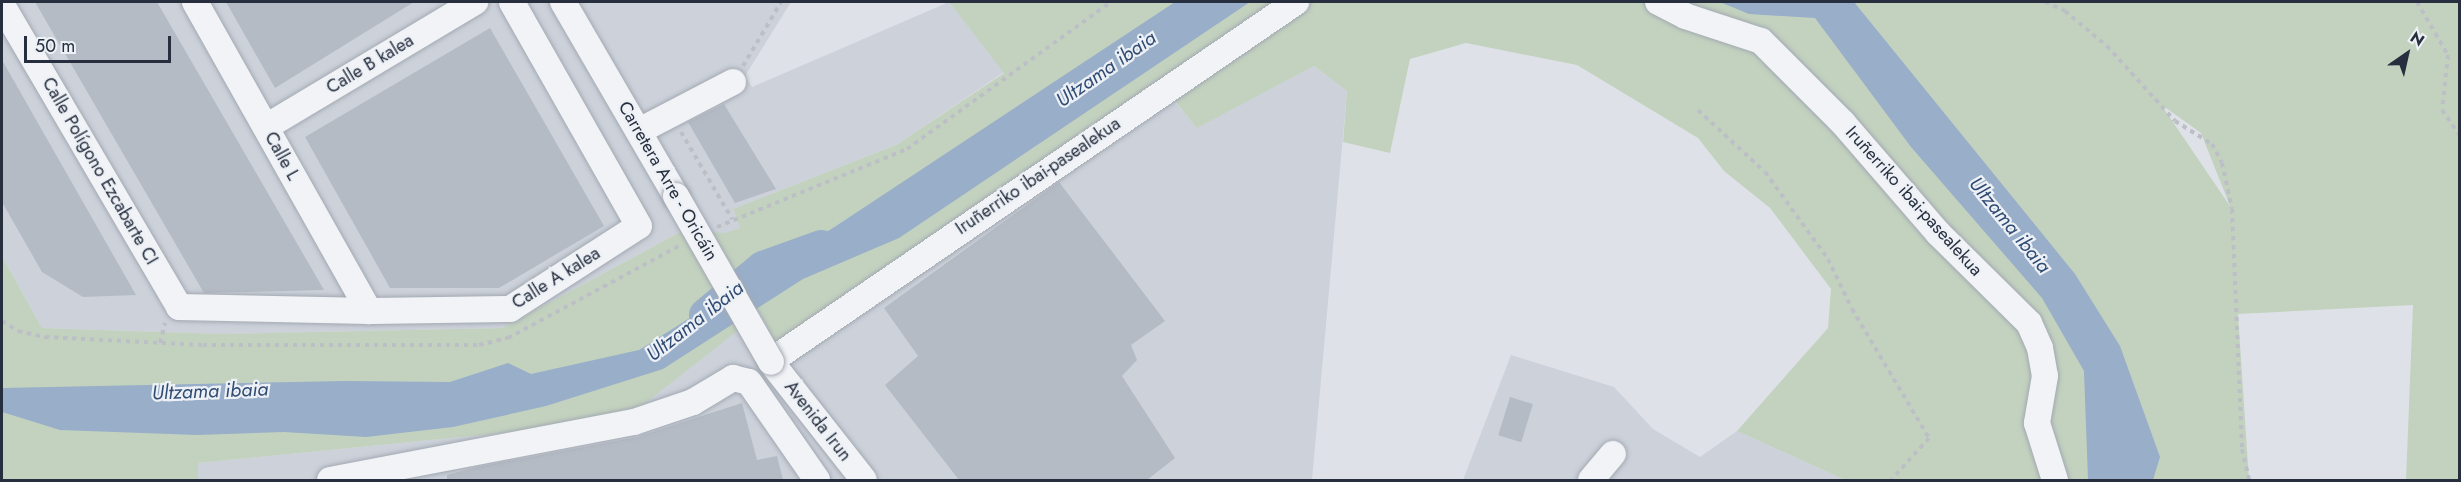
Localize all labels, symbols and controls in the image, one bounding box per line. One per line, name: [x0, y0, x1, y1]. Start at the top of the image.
scale bar: [27, 24, 174, 62]
north arrow: [2377, 24, 2437, 84]
water label: Ultzama ibaia: [1051, 26, 1161, 112]
text: N: [2406, 26, 2429, 52]
street label: Calle B kalea: [322, 29, 418, 99]
text: 50 m: [35, 33, 75, 59]
street label: Calle Polígono Ezcabarte CI: [37, 74, 163, 268]
street label: Carretera Arre - Oricáin: [614, 97, 722, 265]
street label: Iruñerriko ibai-pasealekua: [952, 113, 1124, 239]
street label: Iruñerriko ibai-pasealekua: [1841, 122, 1987, 280]
street label: Calle L: [260, 128, 304, 184]
water label: Ultzama ibaia: [1964, 172, 2056, 278]
street label: Calle A kalea: [508, 242, 604, 314]
water label: Ultzama ibaia: [642, 276, 748, 366]
water label: Ultzama ibaia: [151, 377, 269, 405]
street label: Avenida Irun: [780, 377, 856, 465]

